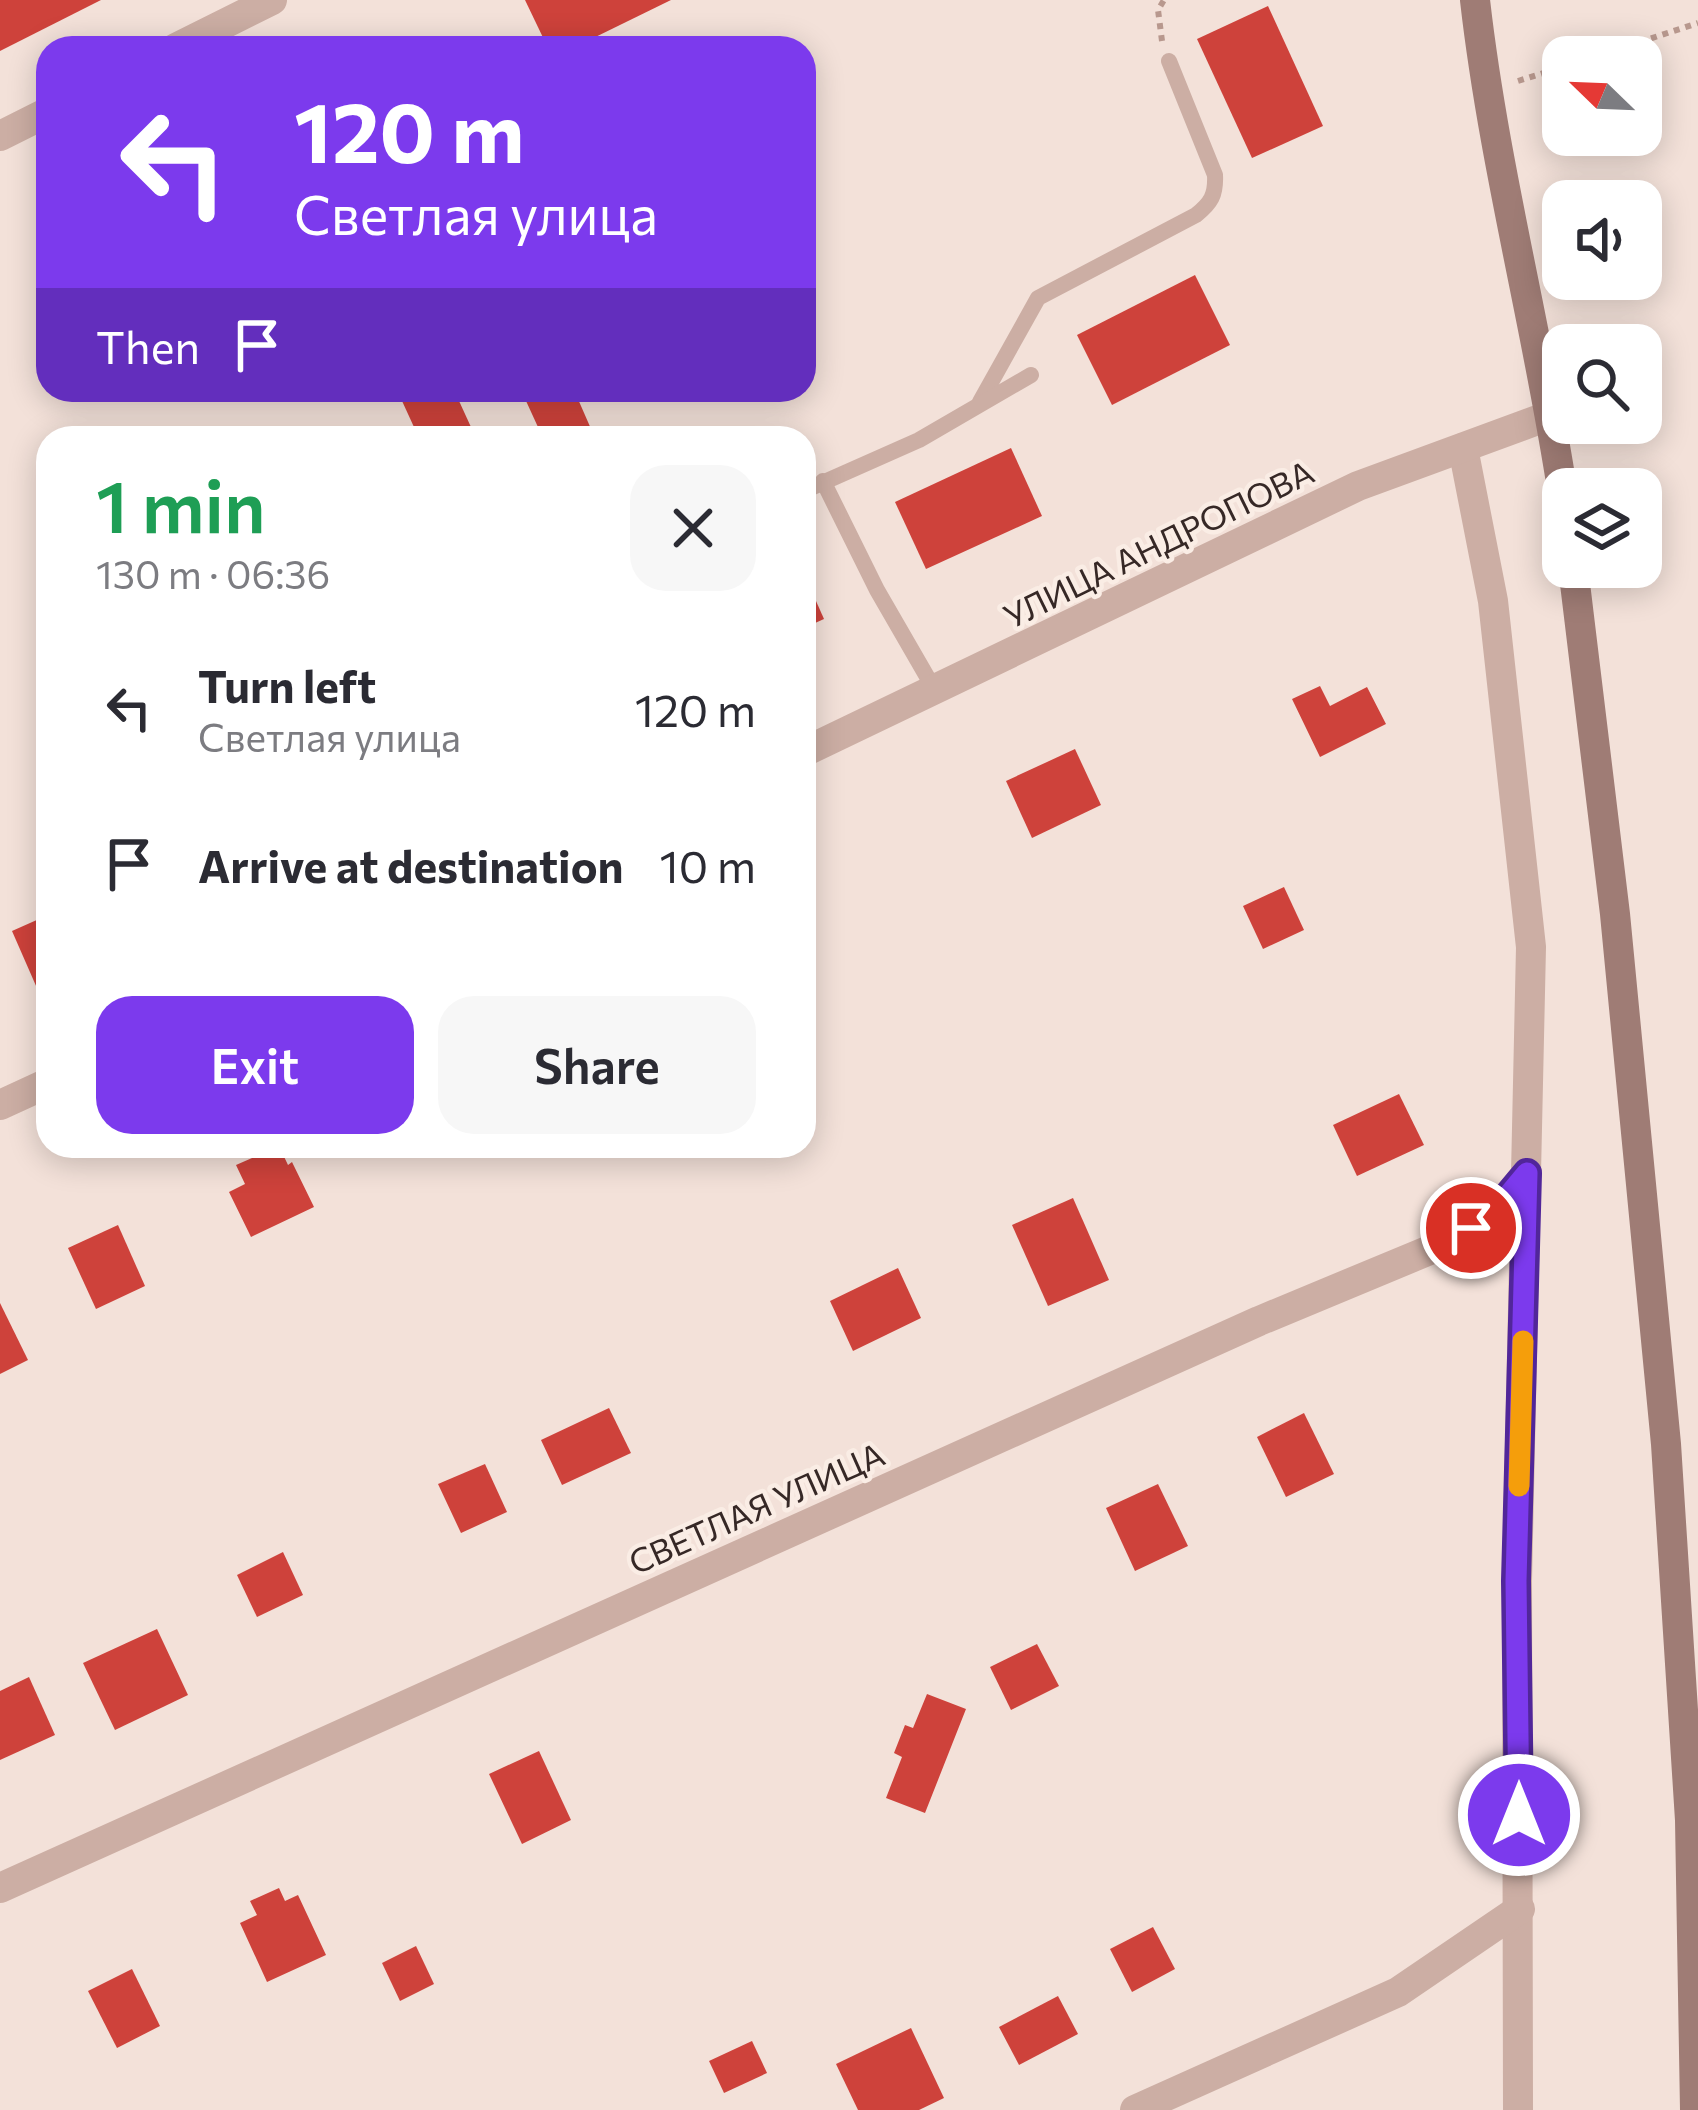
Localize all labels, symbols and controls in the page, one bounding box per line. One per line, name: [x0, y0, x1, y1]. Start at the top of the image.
north arrow: [1542, 36, 1662, 156]
map controls: [1542, 36, 1662, 588]
text: 120 m: [294, 78, 524, 180]
icon: left: [96, 84, 252, 240]
text: Светлая улица: [294, 180, 658, 246]
button: sound: [1542, 180, 1662, 300]
icon: arrive: [224, 312, 290, 378]
text: Then: [96, 318, 200, 373]
button: search: [1542, 324, 1662, 444]
street label: УЛИЦА АНДРОПОВА: [996, 450, 1320, 636]
text: 1 min: [96, 460, 266, 548]
button: close: [630, 465, 756, 591]
button: layers: [1542, 468, 1662, 588]
text: 130 m · 06:36: [96, 549, 330, 597]
text: Turn left: [198, 657, 376, 712]
icon: left: [96, 675, 162, 741]
text: 120 m: [635, 681, 756, 736]
text: Светлая улица: [198, 712, 461, 760]
icon: arrive: [96, 831, 162, 897]
text: Arrive at destination: [198, 837, 624, 892]
text: 10 m: [660, 837, 756, 892]
button: Exit: [96, 996, 414, 1134]
button: Share: [438, 996, 756, 1134]
pin: [1420, 1177, 1522, 1279]
icon: arrive: [1438, 1195, 1504, 1261]
street label: СВЕТЛАЯ УЛИЦА: [622, 1432, 890, 1582]
position arrow: [1456, 1752, 1582, 1878]

